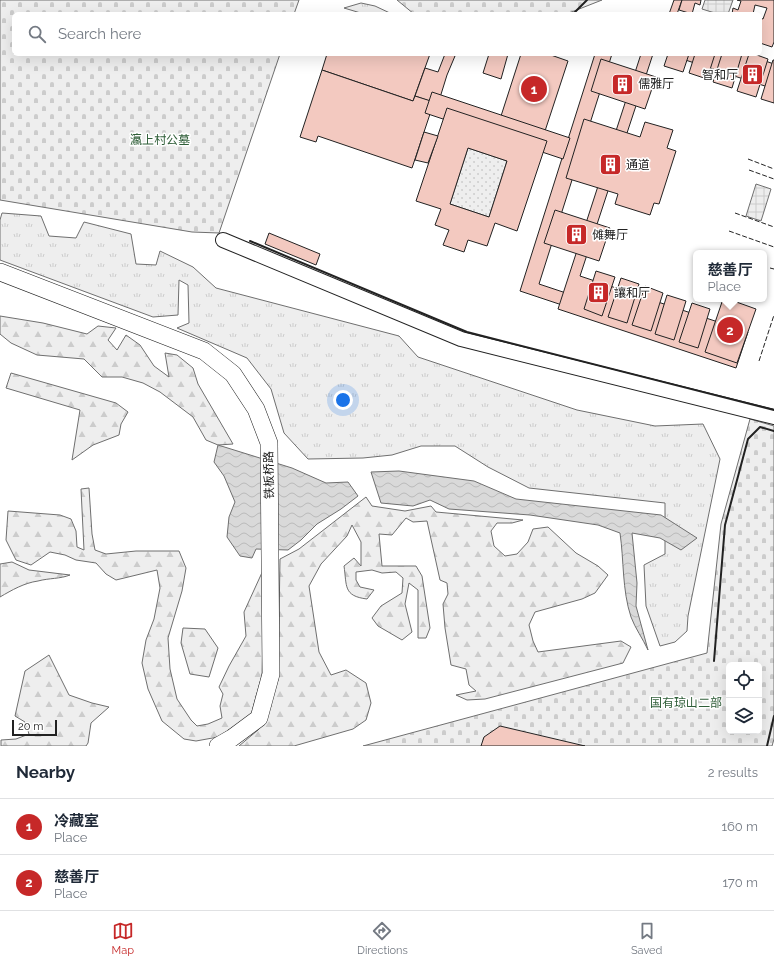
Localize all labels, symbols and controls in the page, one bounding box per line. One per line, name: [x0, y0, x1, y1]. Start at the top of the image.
search box: [12, 12, 762, 56]
icon: search: [26, 23, 48, 45]
text: Search here: [58, 25, 141, 43]
building icon: 智和厅: [740, 62, 766, 88]
place label: 智和厅: [702, 68, 738, 82]
building icon: 儒雅厅: [610, 71, 636, 97]
pin: 1: [521, 74, 547, 104]
place label: 儒雅厅: [638, 77, 674, 91]
park label: 瀛上村公墓: [130, 133, 190, 147]
building icon: 通道: [598, 152, 624, 178]
place label: 通道: [626, 158, 650, 172]
building icon: 傩舞厅: [564, 222, 590, 248]
place label: 傩舞厅: [592, 228, 628, 242]
popup: [693, 250, 767, 302]
text: 慈善厅: [707, 261, 753, 279]
text: Place: [707, 279, 741, 294]
building icon: 讓和厅: [586, 280, 612, 306]
place label: 讓和厅: [614, 286, 650, 300]
pin: 2: [717, 315, 743, 345]
your location: [333, 390, 353, 410]
street label: 铁板桥路: [262, 451, 276, 499]
map controls: [726, 662, 762, 734]
button: locate: [726, 662, 762, 698]
park label: 国有琼山二部: [650, 696, 722, 710]
button: layers: [726, 698, 762, 734]
scale bar: [12, 718, 57, 737]
text: 20 m: [18, 720, 43, 733]
text: Nearby: [16, 762, 75, 782]
text: 2 results: [708, 765, 758, 780]
text: 冷藏室: [54, 812, 99, 830]
text: 1: [26, 819, 32, 834]
text: 160 m: [721, 819, 758, 834]
text: Place: [54, 830, 87, 845]
text: 慈善厅: [54, 868, 99, 886]
text: 2: [25, 875, 33, 890]
text: 170 m: [722, 875, 758, 890]
text: Place: [54, 886, 87, 901]
tab: Map: [112, 920, 134, 957]
tab: Directions: [357, 920, 408, 957]
tab: Saved: [631, 920, 662, 957]

